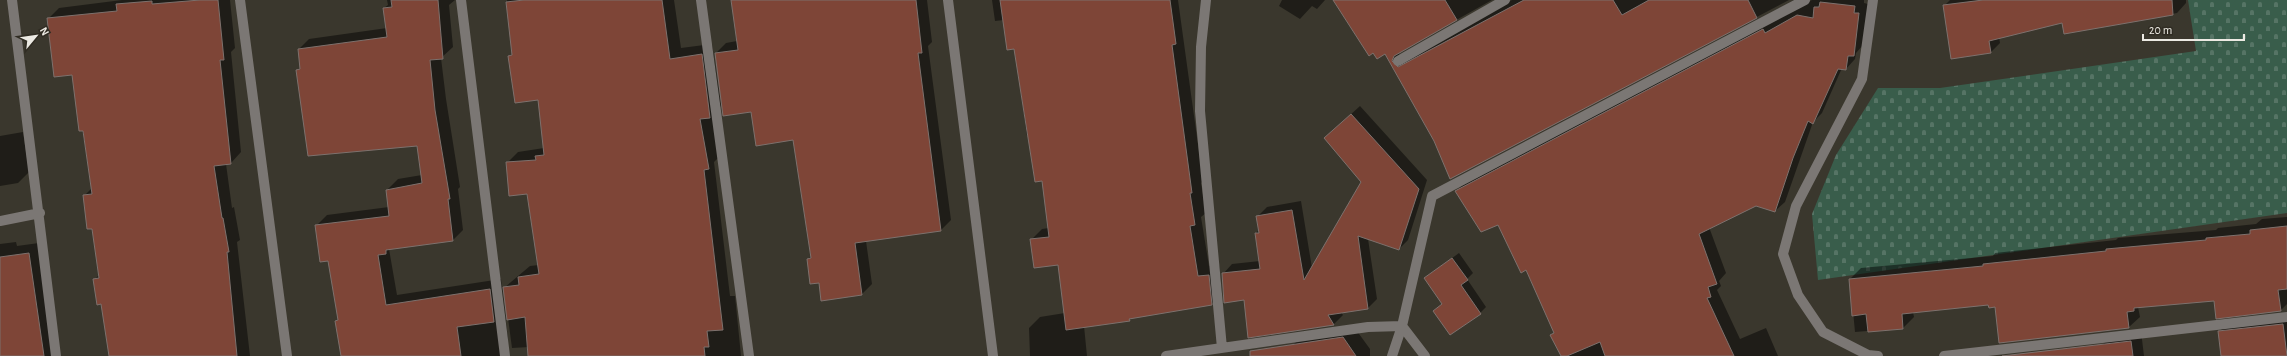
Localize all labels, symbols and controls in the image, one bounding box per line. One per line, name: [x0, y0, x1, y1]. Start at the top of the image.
north arrow: [16, 16, 56, 56]
scale bar: [2143, 16, 2244, 42]
text: 20 m: [2149, 24, 2172, 36]
text: N: [38, 25, 51, 37]

